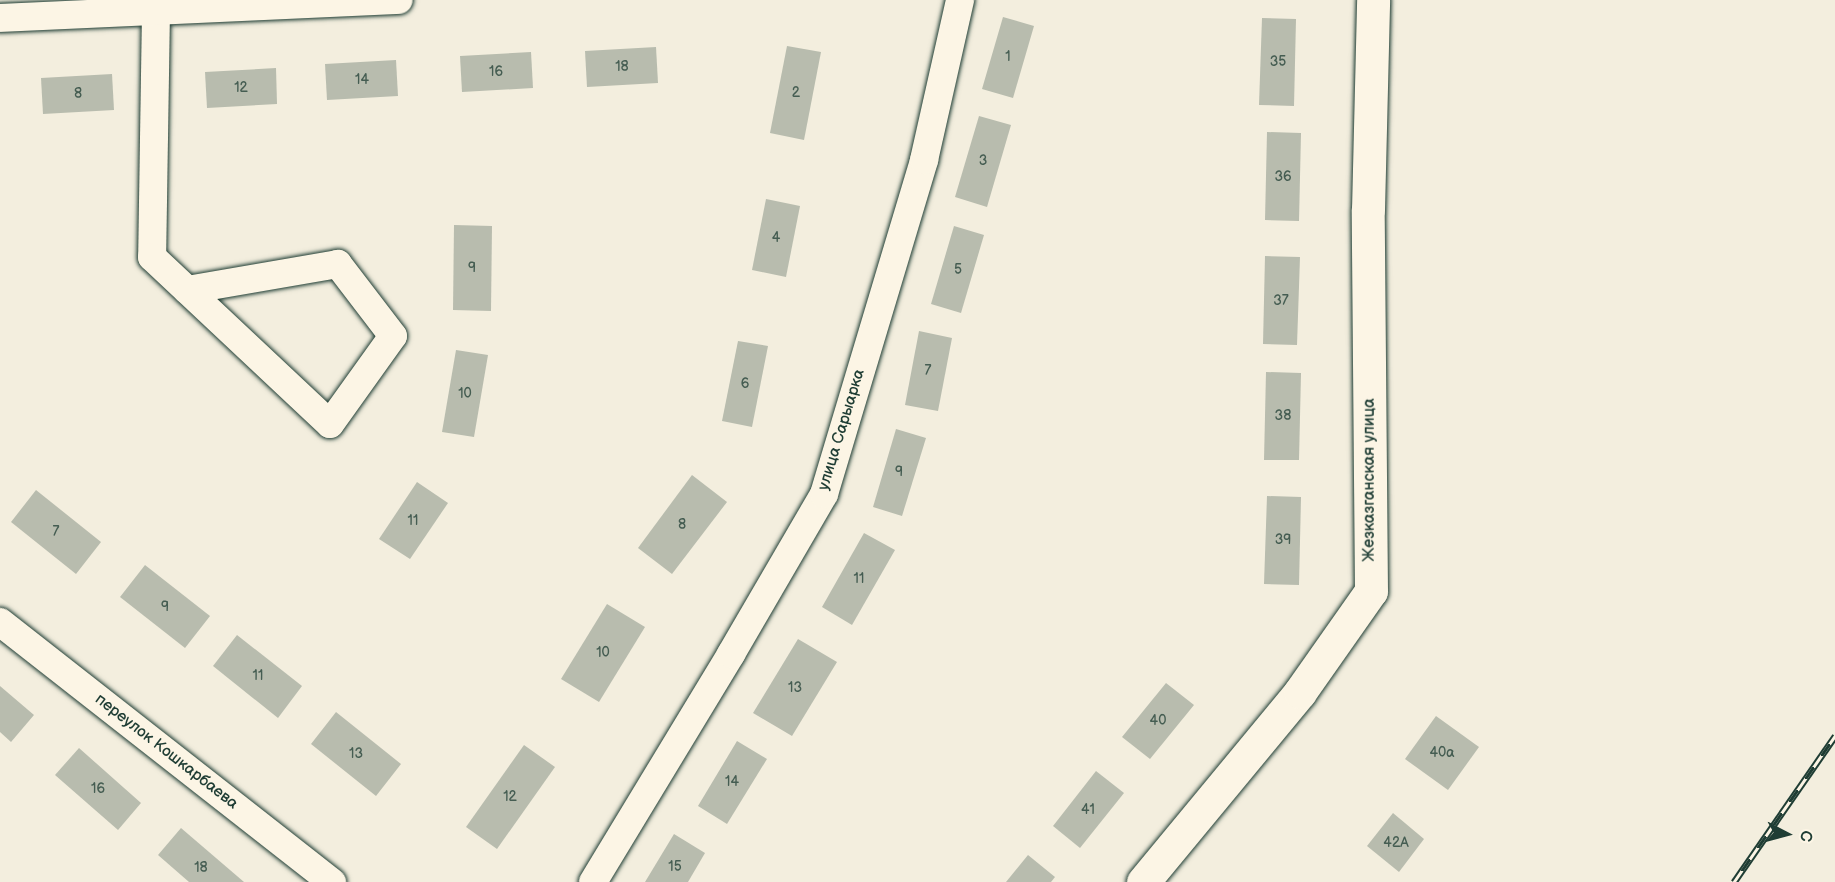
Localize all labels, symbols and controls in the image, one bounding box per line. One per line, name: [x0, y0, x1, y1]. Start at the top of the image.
house number: 1: [1005, 49, 1011, 65]
house number: 35: [1270, 54, 1286, 70]
house number: 18: [615, 59, 629, 75]
house number: 16: [489, 64, 503, 80]
house number: 14: [355, 72, 369, 88]
house number: 12: [234, 80, 248, 96]
house number: 2: [792, 85, 800, 101]
house number: 8: [74, 86, 82, 102]
house number: 3: [979, 153, 987, 169]
house number: 36: [1274, 169, 1292, 185]
house number: 4: [772, 230, 780, 246]
house number: 9: [468, 260, 476, 276]
house number: 5: [954, 262, 962, 278]
house number: 37: [1273, 293, 1289, 309]
house number: 7: [925, 363, 931, 379]
street label: улица Сарыарка: [814, 367, 870, 493]
house number: 6: [741, 376, 749, 392]
house number: 10: [458, 386, 472, 402]
street label: Жезказганская улица: [1360, 398, 1380, 562]
house number: 38: [1275, 408, 1291, 424]
house number: 9: [895, 464, 903, 480]
house number: 11: [408, 513, 418, 529]
house number: 8: [678, 517, 686, 533]
house number: 7: [53, 524, 59, 540]
house number: 39: [1275, 532, 1291, 548]
house number: 11: [854, 571, 864, 587]
house number: 9: [161, 599, 169, 615]
house number: 10: [596, 645, 610, 661]
house number: 11: [253, 668, 263, 684]
house number: 13: [788, 680, 802, 696]
street label: переулок Кошкарбаева: [91, 690, 241, 814]
house number: 40: [1150, 713, 1166, 729]
house number: 40а: [1429, 745, 1455, 761]
house number: 13: [349, 746, 363, 762]
house number: 14: [725, 774, 739, 790]
house number: 16: [91, 781, 105, 797]
house number: 12: [503, 789, 517, 805]
house number: 41: [1081, 802, 1095, 818]
north arrow: [1757, 804, 1817, 864]
text: С: [1795, 829, 1815, 842]
house number: 42А: [1383, 835, 1409, 851]
house number: 15: [668, 859, 682, 875]
house number: 18: [194, 860, 208, 876]

